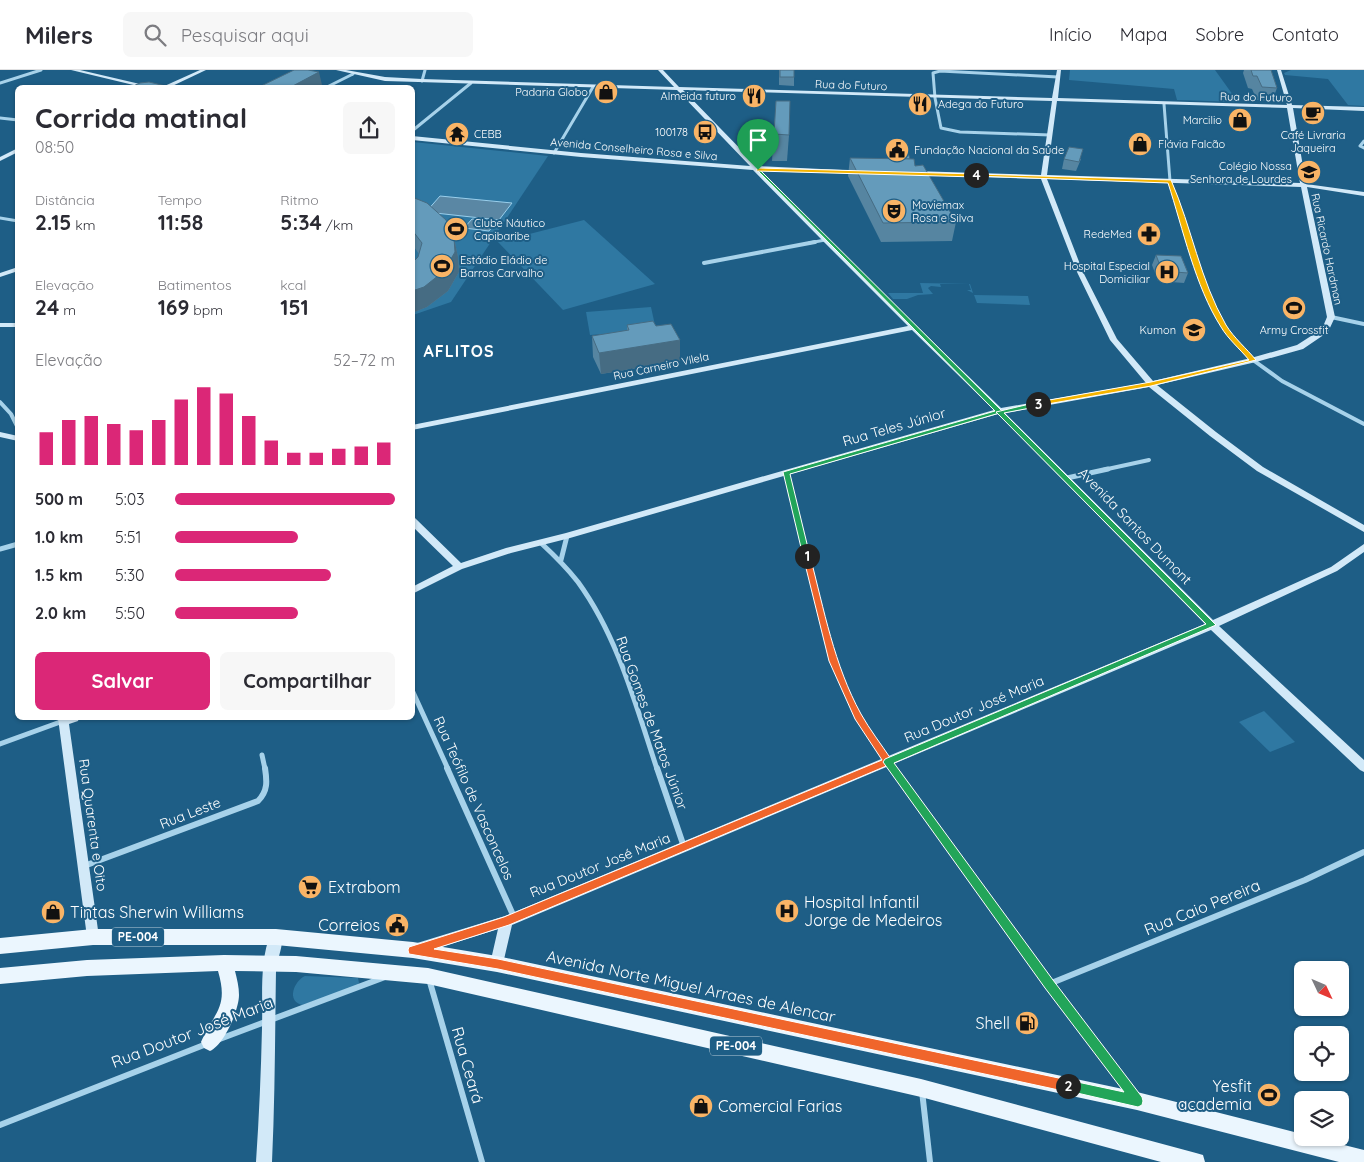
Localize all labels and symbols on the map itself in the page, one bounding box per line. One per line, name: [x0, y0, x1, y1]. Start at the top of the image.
street label: Rua do Futuro: [815, 77, 888, 93]
shop icon: Padaria Globo: [593, 79, 619, 105]
restaurant icon: Almeida futuro: [741, 83, 767, 109]
place label: Padaria Globo: [515, 85, 588, 99]
place label: Almeida futuro: [661, 89, 736, 103]
street label: Rua do Futuro: [1220, 89, 1293, 105]
restaurant icon: Adega do Futuro: [907, 91, 933, 117]
place label: Adega do Futuro: [938, 97, 1024, 111]
cafe icon: Café Livraria Jaqueira: [1300, 100, 1326, 126]
shop icon: Marcilio: [1227, 107, 1253, 133]
place label: Marcilio: [1183, 113, 1222, 127]
bus stop icon: 100178: [692, 119, 718, 145]
pin: [737, 119, 779, 170]
temple icon: CEBB: [444, 121, 470, 147]
place label: 100178: [655, 125, 688, 139]
place label: CEBB: [474, 127, 502, 141]
place label: Café Livraria Jaqueira: [1281, 128, 1345, 155]
shop icon: Flávia Falcão: [1127, 131, 1153, 157]
street label: Avenida Conselheiro Rosa e Silva: [550, 135, 718, 163]
public building icon: Fundação Nacional da Saúde: [884, 137, 910, 163]
place label: Flávia Falcão: [1158, 137, 1226, 151]
place label: Fundação Nacional da Saúde: [914, 143, 1064, 157]
place label: Colégio Nossa Senhora de Lourdes: [1190, 159, 1292, 186]
school or university icon: Colégio Nossa Senhora de Lourdes: [1296, 159, 1322, 185]
pin: 4: [964, 162, 988, 188]
street label: Rua Ricardo Hardman: [1308, 192, 1346, 306]
theatre icon: Moviemax Rosa e Silva: [881, 198, 907, 224]
place label: Moviemax Rosa e Silva: [912, 198, 973, 225]
sports icon: Clube Náutico Capibaribe: [443, 216, 469, 242]
place label: Clube Náutico Capibaribe: [474, 216, 545, 243]
pharmacy icon: RedeMed: [1136, 221, 1162, 247]
place label: RedeMed: [1084, 227, 1132, 241]
sports icon: Estádio Eládio de Barros Carvalho: [429, 253, 455, 279]
place label: Estádio Eládio de Barros Carvalho: [460, 253, 547, 280]
place label: Hospital Especial Domiciliar: [1064, 259, 1151, 286]
hospital icon: Hospital Especial Domiciliar: [1154, 259, 1180, 285]
sports icon: Army Crossfit: [1281, 295, 1307, 321]
school or university icon: Kumon: [1181, 317, 1207, 343]
place label: Kumon: [1139, 323, 1176, 337]
place label: Army Crossfit: [1260, 323, 1329, 337]
district label: AFLITOS: [423, 341, 495, 361]
street label: Rua Carneiro Vilela: [612, 349, 710, 383]
pin: 3: [1026, 392, 1050, 416]
street label: Rua Teles Júnior: [840, 404, 948, 450]
street label: Avenida Santos Dumont: [1074, 464, 1196, 588]
pin: 1: [794, 544, 820, 568]
street label: Rua Gomes de Matos Júnior: [612, 634, 692, 813]
street label: Rua Doutor José Maria: [901, 671, 1047, 747]
street label: Rua Teófilo de Vasconcelos: [430, 713, 518, 883]
street label: Rua Quarenta e Oito: [75, 758, 111, 892]
street label: Rua Leste: [157, 793, 223, 833]
street label: Rua Doutor José Maria: [527, 829, 673, 901]
supermarket icon: Extrabom: [297, 874, 323, 900]
street label: Rua Caio Pereira: [1141, 875, 1263, 939]
place label: Extrabom: [328, 877, 401, 897]
place label: Hospital Infantil Jorge de Medeiros: [804, 892, 942, 930]
hospital icon: Hospital Infantil Jorge de Medeiros: [774, 898, 800, 924]
shop icon: Tintas Sherwin Williams: [40, 899, 66, 925]
place label: Tintas Sherwin Williams: [70, 902, 244, 922]
public building icon: Correios: [384, 912, 410, 938]
place label: Correios: [318, 915, 380, 935]
road number: PE-004: [112, 928, 164, 946]
street label: Avenida Norte Miguel Arraes de Alencar: [545, 946, 837, 1026]
north arrow: [1294, 961, 1349, 1016]
street label: Rua Doutor José Maria: [108, 992, 276, 1072]
fuel station icon: Shell: [1014, 1010, 1040, 1036]
place label: Shell: [976, 1013, 1010, 1033]
street label: Rua Ceará: [448, 1024, 488, 1106]
road number: PE-004: [710, 1036, 762, 1056]
pin: 2: [1056, 1074, 1080, 1098]
place label: Yesfit academia: [1178, 1076, 1252, 1114]
sports icon: Yesfit academia: [1256, 1082, 1282, 1108]
shop icon: Comercial Farias: [688, 1093, 714, 1119]
place label: Comercial Farias: [718, 1096, 842, 1116]

